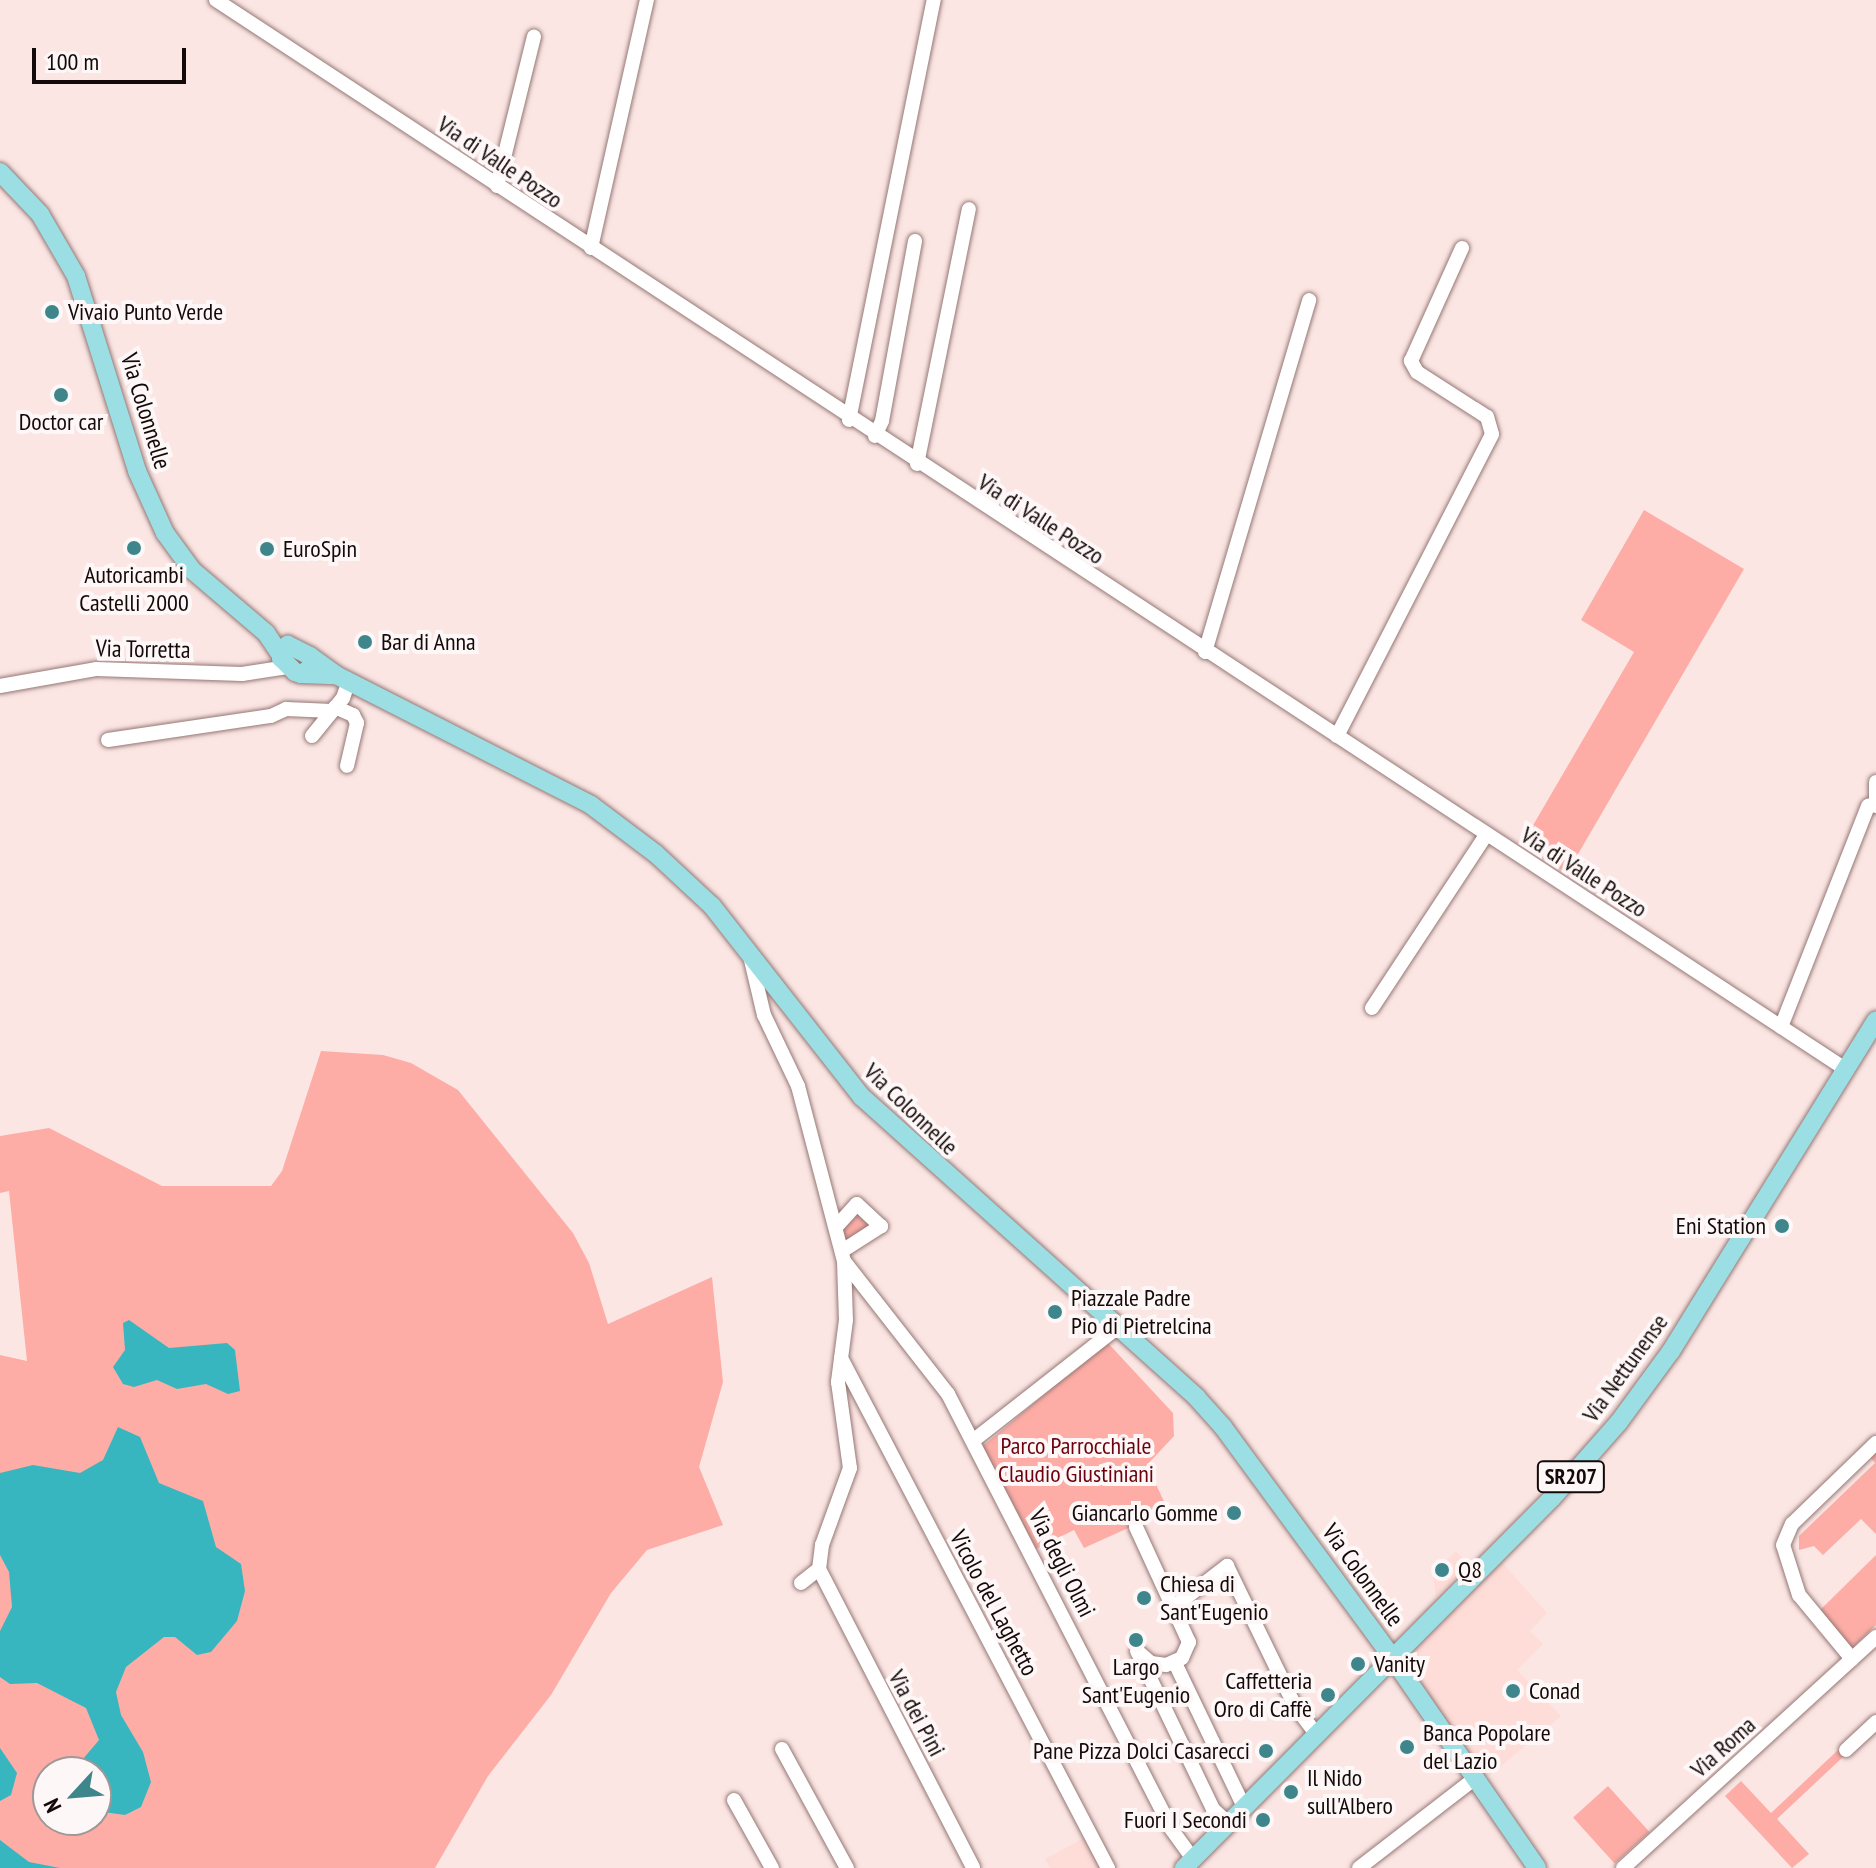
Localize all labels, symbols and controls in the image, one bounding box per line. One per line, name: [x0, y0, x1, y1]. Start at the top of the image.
scale bar: [36, 32, 190, 82]
text: 100 m: [46, 46, 99, 77]
street label: Via di Valle Pozzo: [432, 109, 568, 215]
place label: Vivaio Punto Verde: [68, 298, 224, 326]
marker: Vivaio Punto Verde: [43, 303, 61, 321]
street label: Via Colonnelle: [115, 350, 177, 472]
marker: Doctor car: [52, 386, 70, 404]
place label: Doctor car: [19, 408, 103, 436]
street label: Via di Valle Pozzo: [972, 467, 1110, 571]
place label: EuroSpin: [283, 535, 357, 563]
marker: Autoricambi Castelli 2000: [125, 539, 143, 557]
marker: EuroSpin: [258, 540, 276, 558]
place label: Autoricambi Castelli 2000: [79, 561, 189, 617]
place label: Bar di Anna: [381, 628, 476, 656]
marker: Bar di Anna: [356, 633, 374, 651]
street label: Via Torretta: [95, 634, 191, 664]
street label: Via di Valle Pozzo: [1515, 820, 1653, 924]
street label: Via Colonnelle: [858, 1057, 964, 1161]
place label: Eni Station: [1676, 1212, 1766, 1240]
marker: Eni Station: [1773, 1217, 1791, 1235]
place label: Piazzale Padre Pio di Pietrelcina: [1071, 1284, 1212, 1340]
marker: Piazzale Padre Pio di Pietrelcina: [1046, 1303, 1064, 1321]
street label: Via Nettunense: [1576, 1308, 1674, 1428]
park label: Parco Parrocchiale Claudio Giustiniani: [998, 1432, 1154, 1488]
road number: SR207: [1535, 1459, 1607, 1495]
place label: Giancarlo Gomme: [1072, 1499, 1218, 1527]
street label: Via degli Olmi: [1023, 1504, 1101, 1622]
marker: Giancarlo Gomme: [1225, 1504, 1243, 1522]
street label: Via Colonnelle: [1316, 1518, 1410, 1632]
street label: Vicolo del Laghetto: [944, 1525, 1044, 1681]
place label: Q8: [1458, 1556, 1482, 1584]
marker: Q8: [1433, 1561, 1451, 1579]
place label: Chiesa di Sant'Eugenio: [1160, 1570, 1268, 1626]
marker: Chiesa di Sant'Eugenio: [1135, 1589, 1153, 1607]
marker: Largo Sant'Eugenio: [1127, 1631, 1145, 1649]
place label: Vanity: [1374, 1650, 1425, 1678]
place label: Largo Sant'Eugenio: [1082, 1653, 1190, 1709]
marker: Vanity: [1349, 1655, 1367, 1673]
street label: Via dei Pini: [882, 1665, 952, 1761]
place label: Caffetteria Oro di Caffè: [1214, 1667, 1312, 1723]
place label: Conad: [1529, 1677, 1580, 1705]
marker: Conad: [1504, 1682, 1522, 1700]
marker: Caffetteria Oro di Caffè: [1319, 1686, 1337, 1704]
street label: Via Roma: [1685, 1710, 1761, 1784]
place label: Banca Popolare del Lazio: [1423, 1719, 1551, 1775]
place label: Pane Pizza Dolci Casarecci: [1033, 1737, 1250, 1765]
marker: Banca Popolare del Lazio: [1398, 1738, 1416, 1756]
marker: Pane Pizza Dolci Casarecci: [1257, 1742, 1275, 1760]
north arrow: [32, 1756, 112, 1836]
place label: Il Nido sull'Albero: [1307, 1764, 1393, 1820]
marker: Il Nido sull'Albero: [1282, 1783, 1300, 1801]
text: N: [37, 1794, 67, 1817]
place label: Fuori I Secondi: [1124, 1806, 1247, 1834]
marker: Fuori I Secondi: [1254, 1811, 1272, 1829]

